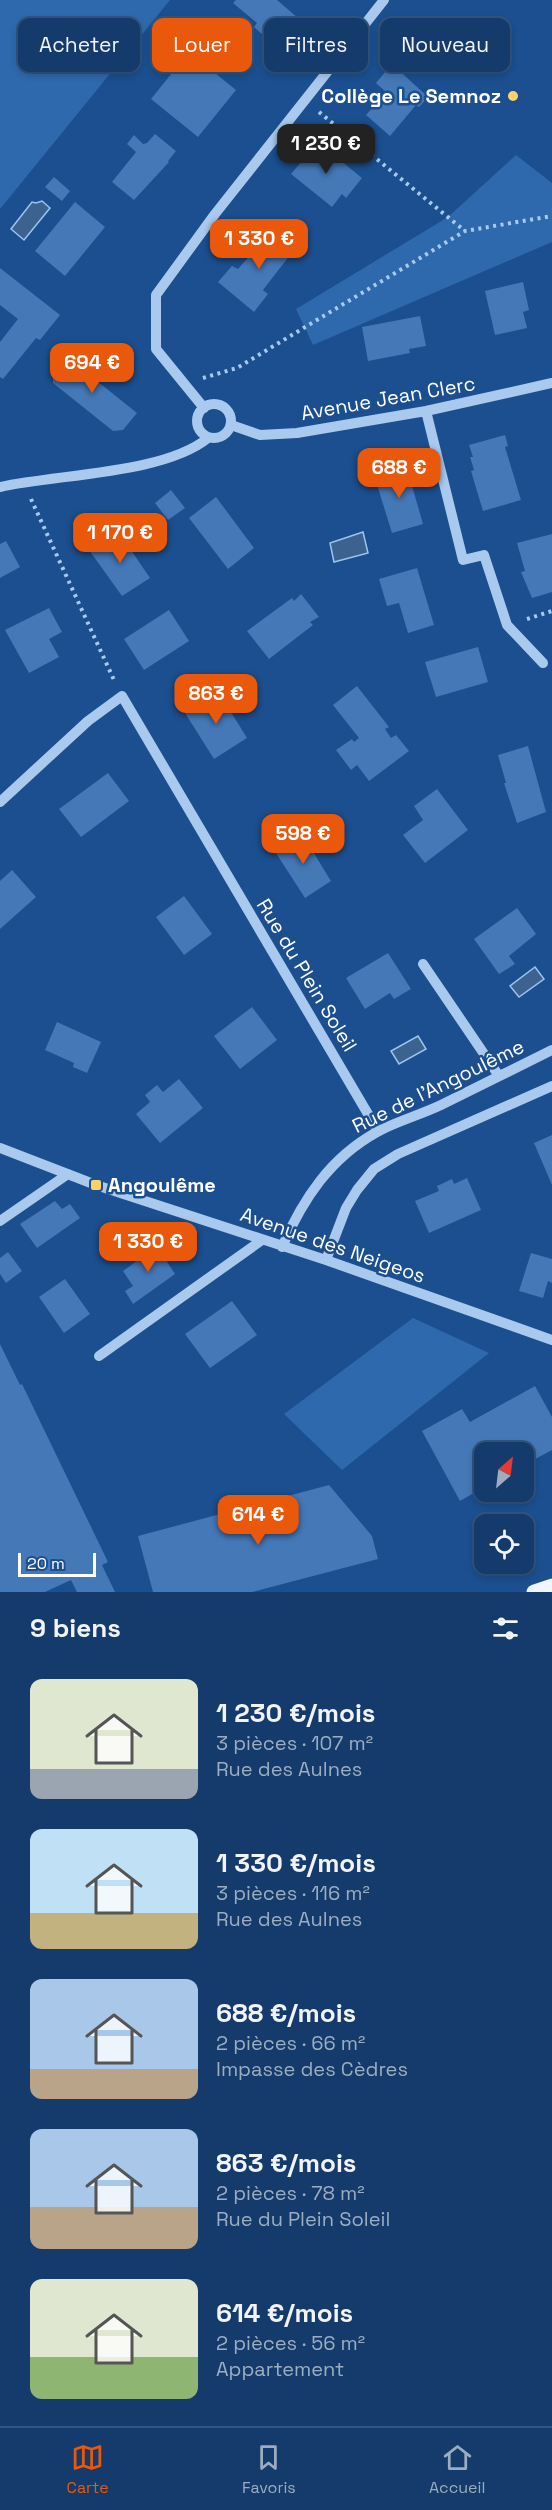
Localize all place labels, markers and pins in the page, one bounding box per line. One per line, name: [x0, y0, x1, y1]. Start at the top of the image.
place label: Collège Le Semnoz: [321, 83, 501, 109]
marker: Collège Le Semnoz: [506, 89, 520, 103]
pin: 1 230 €: [271, 124, 381, 175]
pin: 1 330 €: [204, 219, 314, 270]
pin: 694 €: [50, 343, 134, 394]
pin: 688 €: [357, 448, 441, 499]
pin: 1 170 €: [65, 513, 175, 564]
pin: 863 €: [174, 674, 258, 725]
pin: 598 €: [261, 814, 345, 865]
place label: Angoulême: [108, 1172, 216, 1198]
marker: Angoulême: [89, 1178, 103, 1192]
pin: 1 330 €: [93, 1222, 203, 1273]
pin: 614 €: [216, 1495, 300, 1546]

